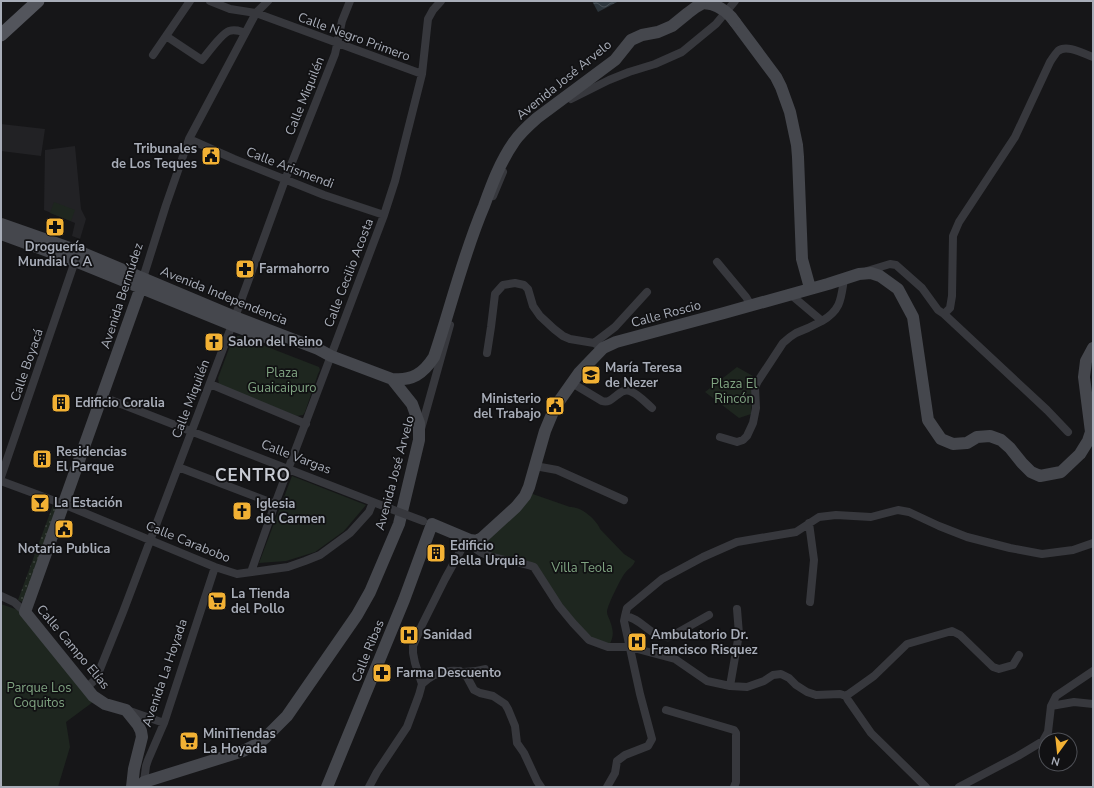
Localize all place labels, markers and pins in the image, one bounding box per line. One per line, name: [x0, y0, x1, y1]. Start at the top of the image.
place label: Tribunales de Los Teques: [111, 140, 197, 173]
public building icon: Tribunales de Los Teques: [200, 145, 222, 167]
pharmacy icon: Droguería Mundial C A: [44, 216, 66, 238]
place label: Droguería Mundial C A: [18, 238, 92, 271]
pharmacy icon: Farmahorro: [234, 258, 256, 280]
place label: Farmahorro: [259, 260, 329, 278]
church icon: Salon del Reino: [203, 331, 225, 353]
place label: Salon del Reino: [228, 333, 323, 351]
place label: María Teresa de Nezer: [605, 359, 682, 392]
school or university icon: María Teresa de Nezer: [580, 364, 602, 386]
place label: Ministerio del Trabajo: [474, 390, 541, 423]
building icon: Edificio Coralia: [50, 392, 72, 414]
place label: Edificio Coralia: [75, 394, 165, 412]
public building icon: Ministerio del Trabajo: [544, 395, 566, 417]
place label: Residencias El Parque: [56, 443, 127, 476]
building icon: Residencias El Parque: [31, 448, 53, 470]
bar icon: La Estación: [29, 492, 51, 514]
place label: La Estación: [54, 494, 123, 512]
place label: Iglesia del Carmen: [256, 495, 325, 528]
church icon: Iglesia del Carmen: [231, 500, 253, 522]
public building icon: Notaria Publica: [53, 518, 75, 540]
place label: Edificio Bella Urquia: [450, 537, 525, 570]
place label: Notaria Publica: [18, 540, 110, 558]
building icon: Edificio Bella Urquia: [425, 542, 447, 564]
place label: La Tienda del Pollo: [231, 585, 290, 618]
supermarket icon: La Tienda del Pollo: [206, 590, 228, 612]
hospital icon: Sanidad: [398, 624, 420, 646]
place label: Sanidad: [423, 626, 472, 644]
place label: Ambulatorio Dr. Francisco Risquez: [651, 626, 758, 659]
hospital icon: Ambulatorio Dr. Francisco Risquez: [626, 631, 648, 653]
pharmacy icon: Farma Descuento: [371, 662, 393, 684]
place label: Farma Descuento: [396, 664, 501, 682]
place label: MiniTiendas La Hoyada: [203, 725, 276, 758]
supermarket icon: MiniTiendas La Hoyada: [178, 730, 200, 752]

